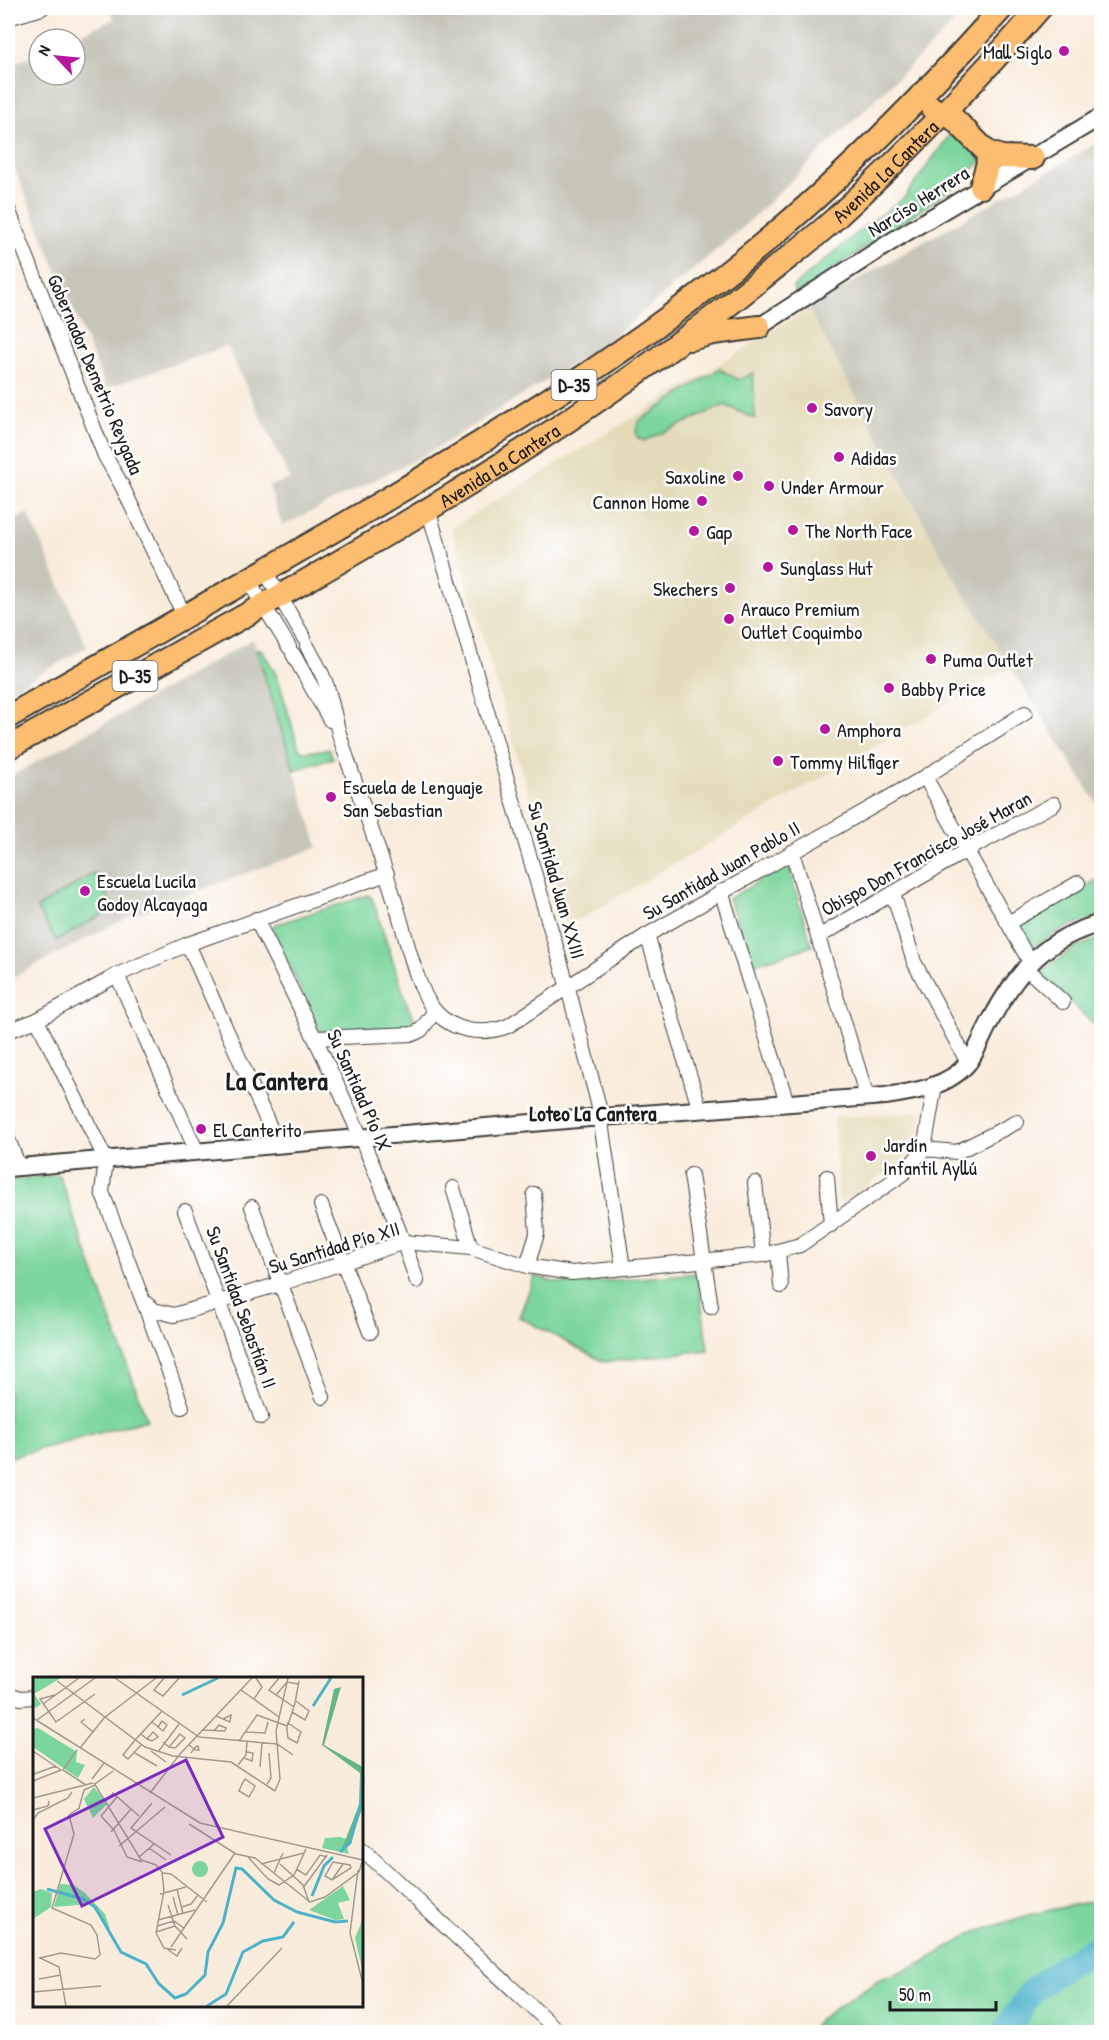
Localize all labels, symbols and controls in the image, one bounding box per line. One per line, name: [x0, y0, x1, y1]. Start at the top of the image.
north arrow: [27, 27, 87, 87]
place label: Mall Siglo: [983, 38, 1052, 65]
text: N: [32, 41, 55, 59]
marker: Mall Siglo: [1057, 44, 1071, 58]
street label: Avenida La Cantera: [826, 113, 944, 228]
street label: Narciso Herrera: [862, 159, 974, 243]
street label: Gobernador Demetrio Reygada: [42, 270, 151, 478]
road number: D-35: [552, 370, 596, 400]
place label: Savory: [824, 395, 873, 422]
marker: Savory: [805, 401, 819, 415]
street label: Avenida La Cantera: [434, 417, 565, 513]
place label: Adidas: [851, 444, 897, 471]
marker: Adidas: [832, 450, 846, 464]
place label: Saxoline: [665, 463, 726, 490]
marker: Saxoline: [731, 469, 745, 483]
place label: Under Armour: [781, 473, 884, 500]
marker: Under Armour: [762, 479, 776, 493]
place label: Cannon Home: [592, 488, 690, 515]
marker: Cannon Home: [695, 494, 709, 508]
place label: The North Face: [805, 517, 913, 544]
place label: Gap: [706, 518, 732, 545]
marker: The North Face: [786, 523, 800, 537]
marker: Gap: [687, 524, 701, 538]
place label: Sunglass Hut: [780, 554, 874, 581]
marker: Sunglass Hut: [761, 560, 775, 574]
place label: Skechers: [653, 575, 718, 602]
marker: Skechers: [723, 581, 737, 595]
place label: Arauco Premium Outlet Coquimbo: [741, 595, 862, 645]
marker: Arauco Premium Outlet Coquimbo: [722, 612, 736, 626]
place label: Puma Outlet: [943, 646, 1034, 673]
marker: Puma Outlet: [924, 652, 938, 666]
road number: D-35: [112, 661, 158, 691]
place label: Babby Price: [901, 675, 986, 702]
marker: Babby Price: [882, 681, 896, 695]
place label: Amphora: [837, 716, 901, 743]
marker: Amphora: [818, 722, 832, 736]
place label: Tommy Hilfiger: [790, 748, 900, 775]
marker: Tommy Hilfiger: [771, 754, 785, 768]
place label: Escuela de Lenguaje San Sebastian: [343, 773, 483, 823]
street label: Obispo Don Francisco José Maran: [816, 784, 1036, 922]
marker: Escuela de Lenguaje San Sebastian: [324, 790, 338, 804]
street label: Su Santidad Juan XXIII: [522, 798, 592, 962]
street label: Su Santidad Juan Pablo II: [638, 814, 804, 926]
place label: Escuela Lucila Godoy Alcayaga: [97, 867, 207, 917]
marker: Escuela Lucila Godoy Alcayaga: [78, 884, 92, 898]
street label: Su Santidad Pío IX: [321, 1025, 399, 1155]
district label: La Cantera: [226, 1063, 329, 1098]
district label: Loteo La Cantera: [529, 1099, 657, 1128]
place label: El Canterito: [213, 1116, 302, 1143]
marker: El Canterito: [194, 1122, 208, 1136]
place label: Jardín Infantil Ayllú: [883, 1131, 977, 1181]
marker: Jardín Infantil Ayllú: [864, 1149, 878, 1163]
street label: Su Santidad Pío XII: [265, 1214, 403, 1280]
street label: Su Santidad Sebastián II: [200, 1222, 284, 1392]
inset map: [33, 1677, 363, 2007]
scale bar: [890, 1974, 996, 2012]
text: 50 m: [899, 1982, 931, 2007]

